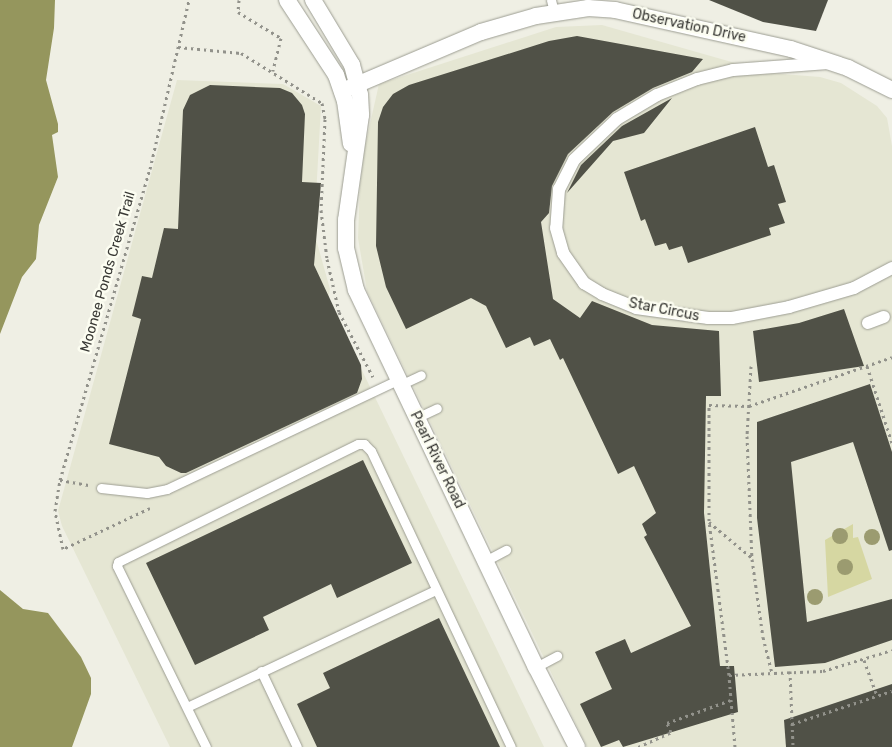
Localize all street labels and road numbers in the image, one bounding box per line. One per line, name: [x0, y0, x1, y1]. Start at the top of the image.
street label: Observation Drive: [631, 6, 747, 46]
street label: Moonee Ponds Creek Trail: [77, 190, 139, 354]
street label: Star Circus: [627, 295, 701, 325]
street label: Pearl River Road: [406, 408, 468, 512]

